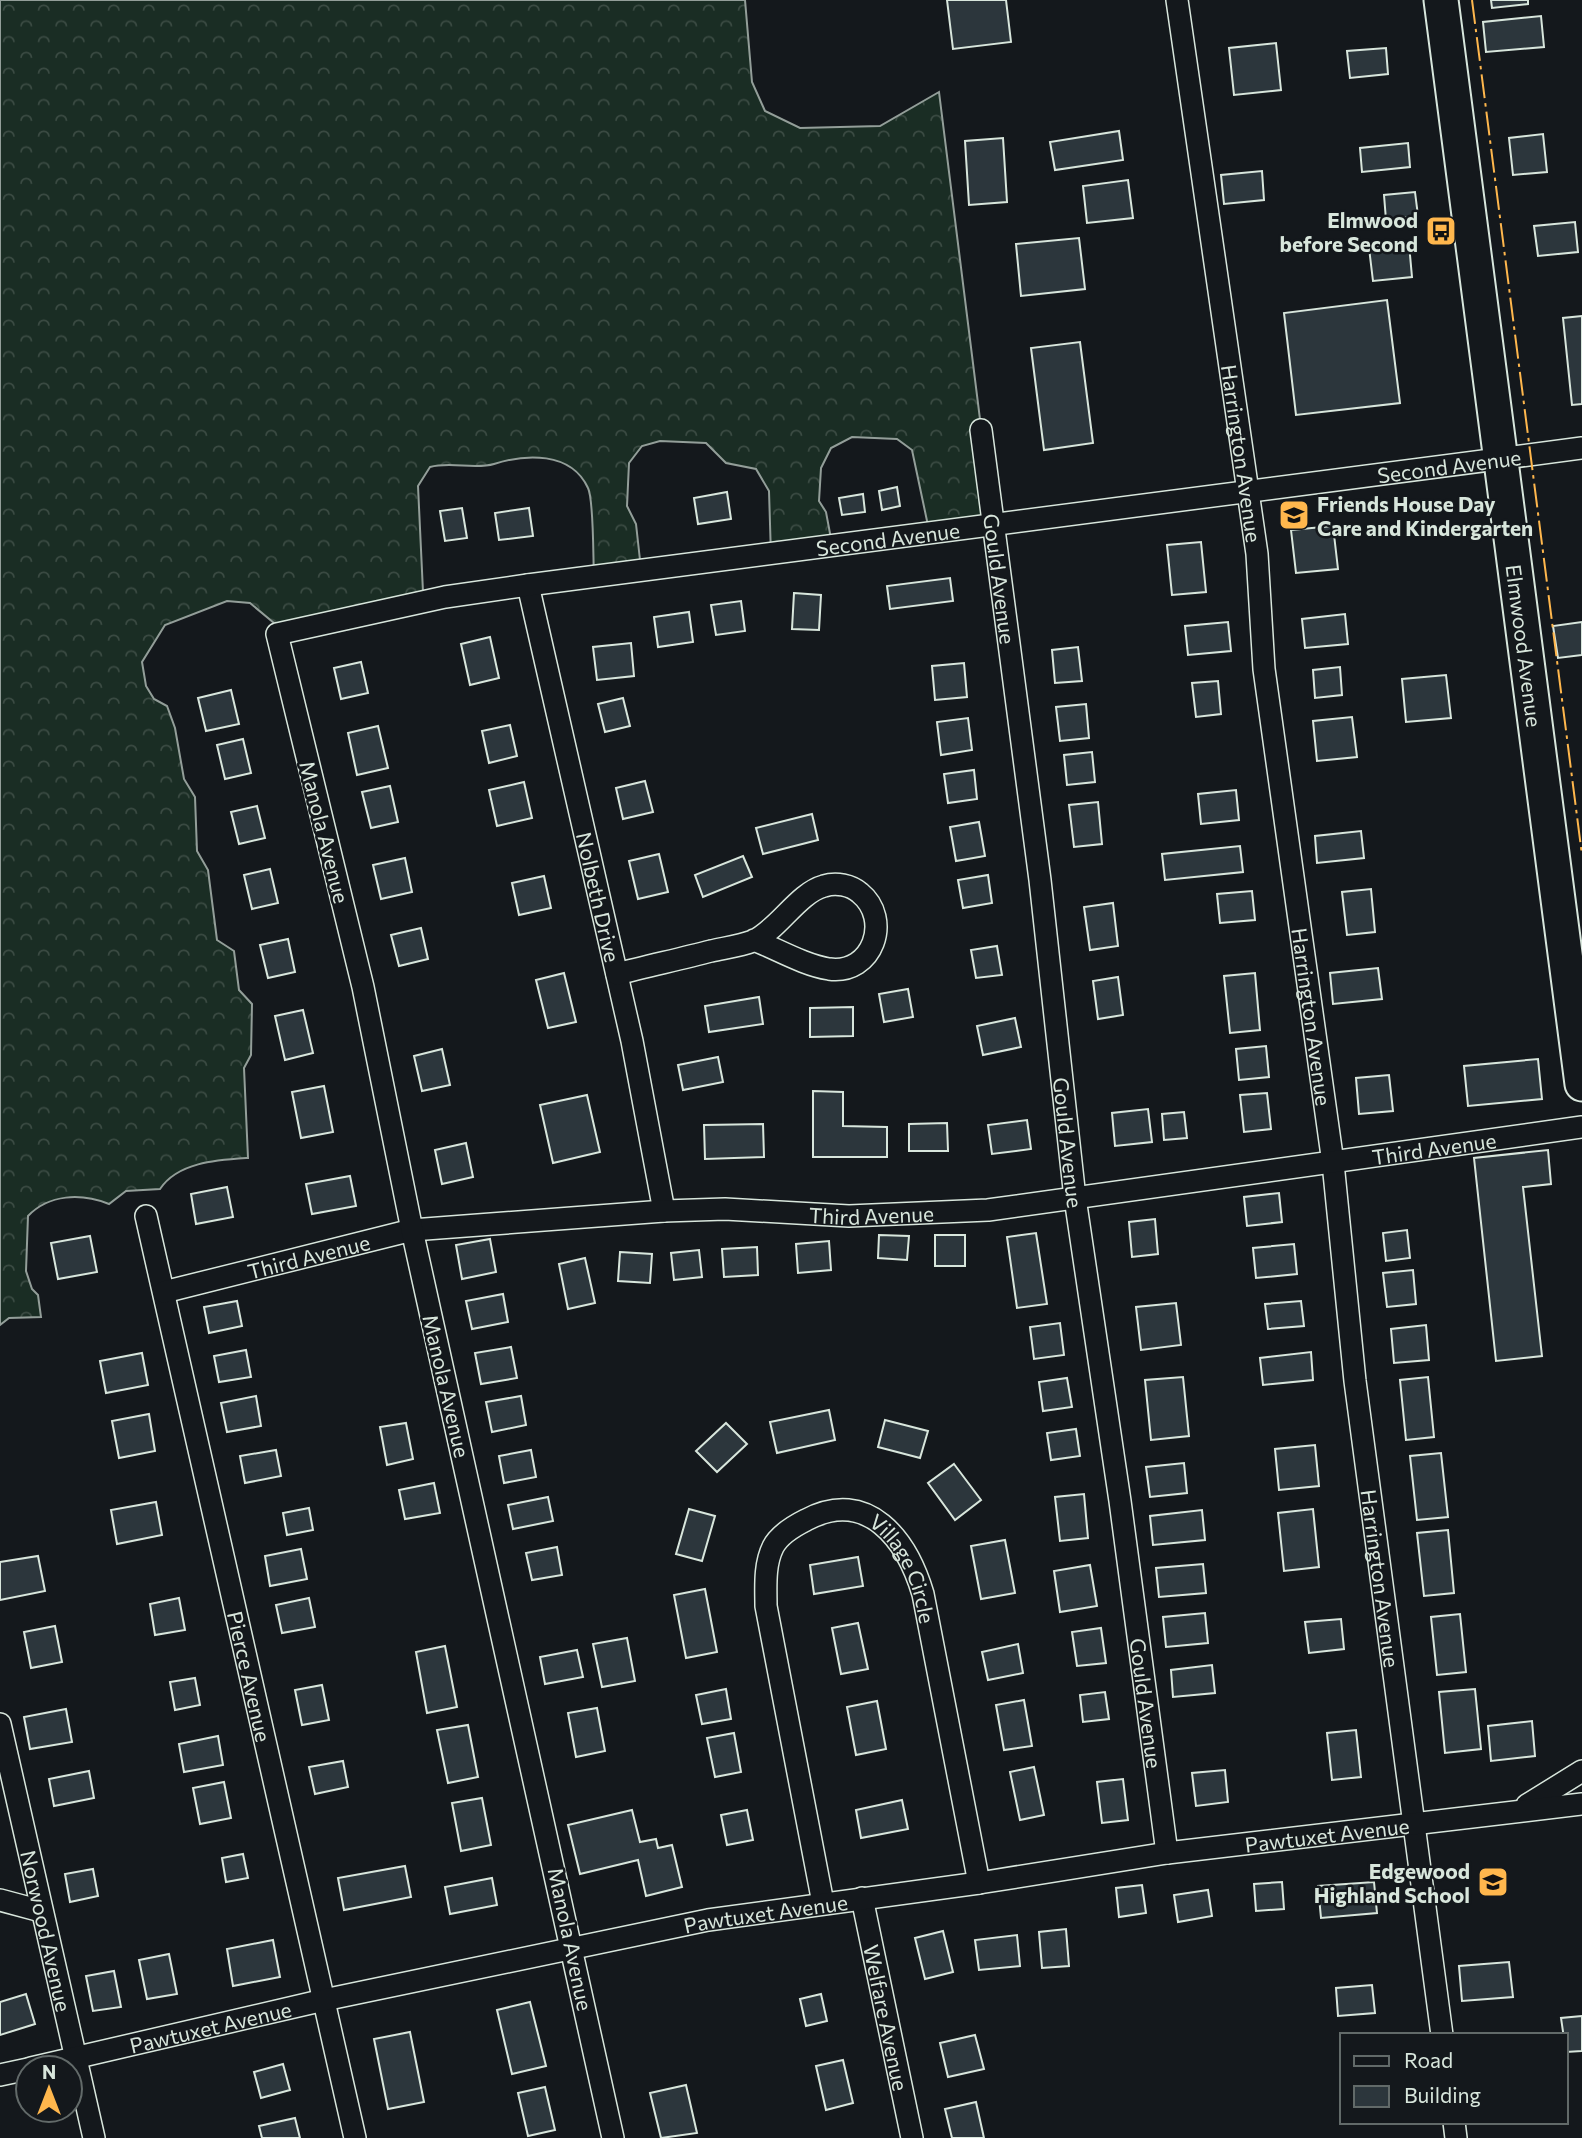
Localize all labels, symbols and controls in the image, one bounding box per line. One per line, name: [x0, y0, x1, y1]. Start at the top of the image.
place label: Elmwood before Second: [1280, 207, 1418, 256]
bus stop icon: Elmwood before Second: [1424, 214, 1458, 248]
street label: Harrington Avenue: [1217, 363, 1268, 544]
street label: Second Avenue: [1376, 444, 1522, 487]
place label: Friends House Day Care and Kindergarten: [1317, 491, 1533, 540]
school or university icon: Friends House Day Care and Kindergarten: [1277, 498, 1311, 532]
street label: Gould Avenue: [980, 512, 1021, 645]
street label: Second Avenue: [815, 517, 961, 560]
street label: Elmwood Avenue: [1502, 563, 1548, 728]
street label: Manola Avenue: [295, 758, 355, 906]
street label: Nolbeth Drive: [572, 830, 626, 964]
street label: Harrington Avenue: [1288, 926, 1337, 1107]
street label: Gould Avenue: [1049, 1076, 1089, 1210]
street label: Third Avenue: [1370, 1127, 1498, 1169]
street label: Third Avenue: [808, 1200, 934, 1229]
street label: Third Avenue: [245, 1229, 372, 1283]
street label: Manola Avenue: [418, 1312, 476, 1460]
street label: Harrington Avenue: [1357, 1488, 1405, 1669]
street label: Village Circle: [866, 1508, 941, 1625]
street label: Pierce Avenue: [223, 1609, 277, 1744]
street label: Gould Avenue: [1126, 1636, 1168, 1770]
street label: Pawtuxet Avenue: [1243, 1812, 1411, 1856]
street label: Norwood Avenue: [17, 1848, 77, 2014]
place label: Edgewood Highland School: [1314, 1858, 1470, 1907]
street label: Manola Avenue: [544, 1865, 598, 2013]
school or university icon: Edgewood Highland School: [1476, 1865, 1510, 1899]
street label: Pawtuxet Avenue: [681, 1889, 849, 1937]
street label: Welfare Avenue: [859, 1942, 914, 2093]
street label: Pawtuxet Avenue: [127, 1996, 294, 2057]
legend: [1340, 2033, 1568, 2124]
text: Road: [1404, 2047, 1453, 2072]
north arrow: [14, 2054, 84, 2124]
text: N: [42, 2060, 56, 2083]
text: Building: [1404, 2082, 1481, 2107]

